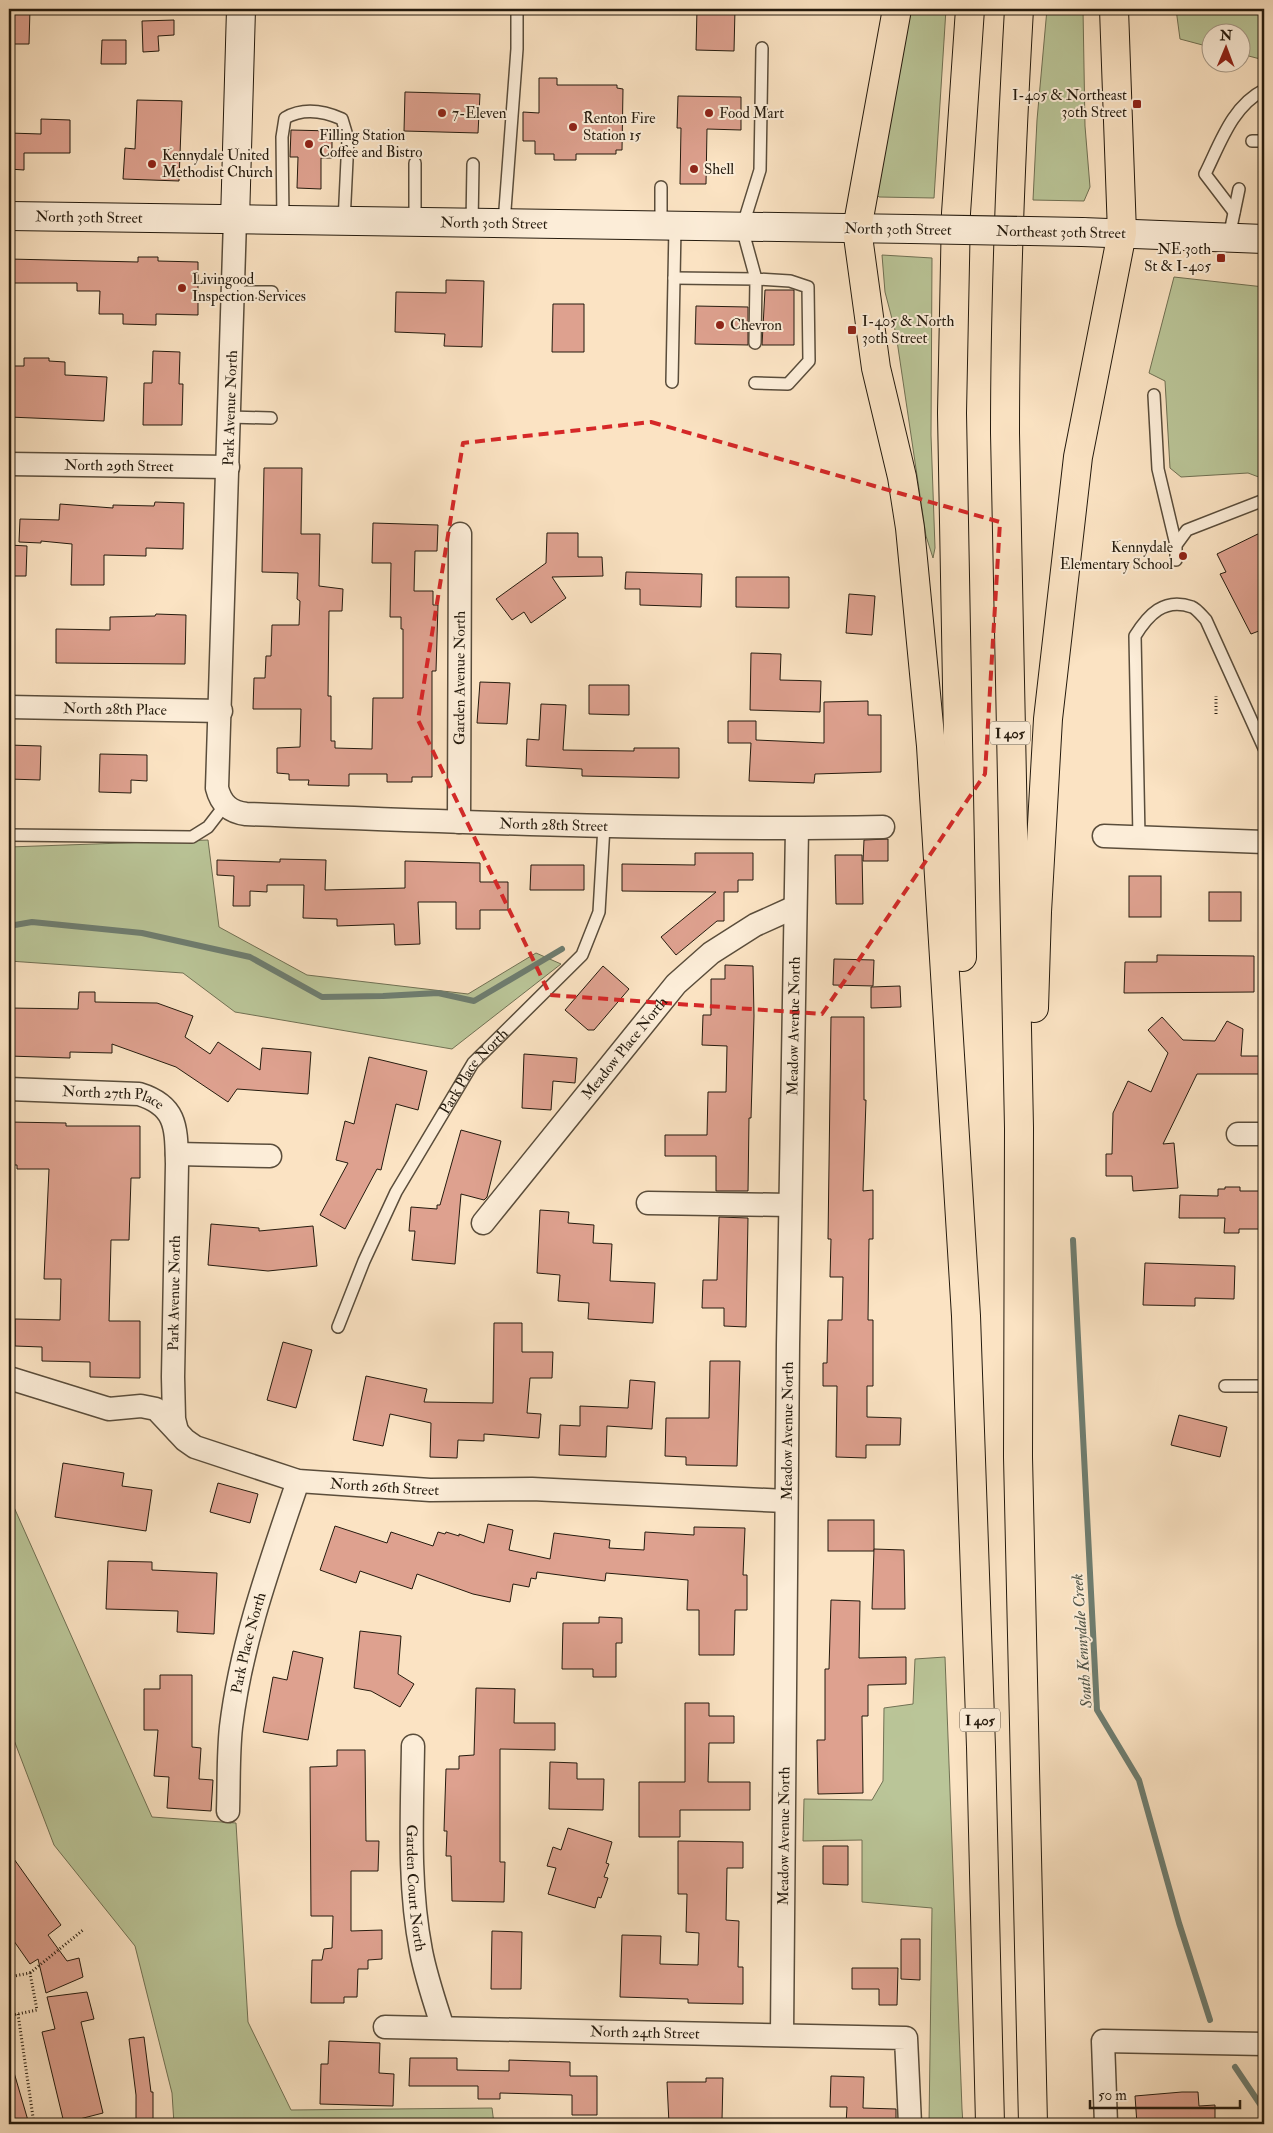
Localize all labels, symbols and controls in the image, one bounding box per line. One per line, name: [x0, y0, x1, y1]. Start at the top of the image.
north arrow: [1200, 22, 1250, 72]
text: N: [1219, 27, 1233, 44]
place label: I-405 & Northeast 30th Street: [1012, 86, 1127, 122]
marker: I-405 & Northeast 30th Street: [1131, 98, 1143, 110]
place label: 7-Eleven: [452, 104, 507, 123]
place label: Food Mart: [719, 104, 784, 123]
marker: 7-Eleven: [436, 107, 448, 119]
marker: Food Mart: [703, 107, 715, 119]
place label: Renton Fire Station 15: [583, 109, 656, 145]
marker: Renton Fire Station 15: [567, 121, 579, 133]
place label: Filling Station Coffee and Bistro: [319, 126, 422, 162]
marker: Filling Station Coffee and Bistro: [303, 138, 315, 150]
place label: Kennydale United Methodist Church: [162, 146, 273, 182]
marker: Kennydale United Methodist Church: [146, 158, 158, 170]
place label: Shell: [704, 160, 734, 179]
marker: Shell: [688, 163, 700, 175]
street label: North 30th Street: [35, 207, 143, 228]
street label: North 30th Street: [440, 213, 548, 234]
street label: North 30th Street: [844, 219, 952, 240]
street label: Northeast 30th Street: [996, 222, 1126, 243]
place label: NE 30th St & I-405: [1144, 240, 1211, 276]
marker: NE 30th St & I-405: [1215, 252, 1227, 264]
place label: Livingood Inspection Services: [192, 270, 306, 307]
marker: Livingood Inspection Services: [176, 282, 188, 294]
place label: I-405 & North 30th Street: [862, 312, 954, 348]
place label: Chevron: [730, 316, 782, 335]
marker: Chevron: [714, 319, 726, 331]
marker: I-405 & North 30th Street: [846, 324, 858, 336]
street label: Park Avenue North: [219, 350, 242, 466]
street label: North 29th Street: [64, 456, 174, 476]
place label: Kennydale Elementary School: [1060, 538, 1173, 574]
marker: Kennydale Elementary School: [1177, 550, 1189, 562]
street label: Garden Avenue North: [450, 611, 470, 745]
street label: North 28th Place: [63, 699, 167, 720]
road number: I 405: [990, 721, 1030, 744]
street label: North 28th Street: [499, 814, 608, 836]
street label: Meadow Avenue North: [783, 956, 805, 1096]
street label: Meadow Place North: [578, 993, 672, 1104]
street label: Park Place North: [436, 1024, 512, 1118]
street label: North 27th Place: [62, 1082, 168, 1114]
street label: Park Avenue North: [164, 1235, 185, 1351]
street label: Meadow Avenue North: [778, 1361, 798, 1501]
street label: North 26th Street: [329, 1474, 439, 1500]
water label: South Kennydale Creek: [1067, 1573, 1097, 1710]
street label: Park Place North: [227, 1590, 271, 1695]
road number: I 405: [960, 1708, 1000, 1732]
street label: Meadow Avenue North: [774, 1766, 794, 1906]
street label: Garden Court North: [402, 1824, 430, 1953]
street label: North 24th Street: [590, 2022, 700, 2044]
scale bar: [1090, 2078, 1240, 2110]
text: 50 m: [1098, 2086, 1127, 2105]

